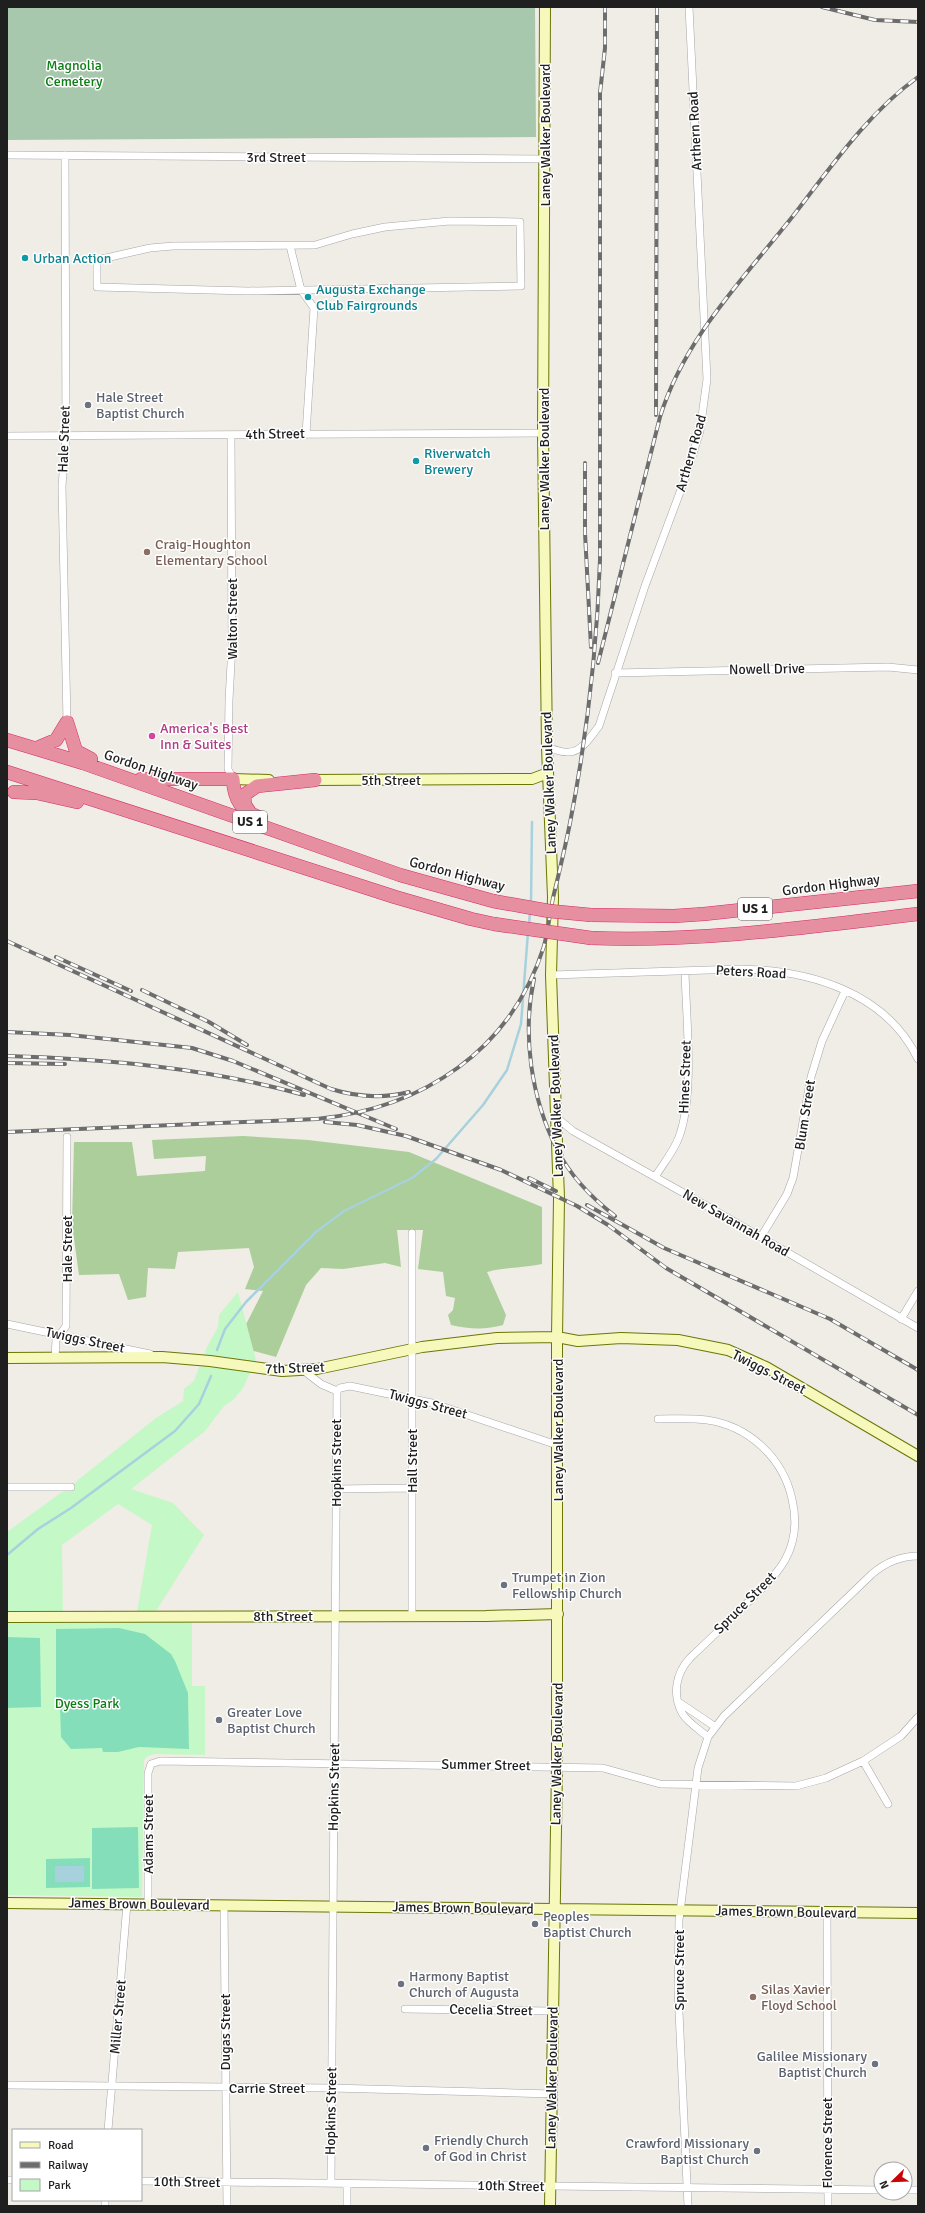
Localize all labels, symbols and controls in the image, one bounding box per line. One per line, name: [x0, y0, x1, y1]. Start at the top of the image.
park label: Magnolia Cemetery: [45, 57, 103, 90]
street label: Laney Walker Boulevard: [537, 63, 554, 207]
street label: Arthern Road: [684, 91, 706, 171]
street label: 3rd Street: [246, 149, 306, 166]
place label: Urban Action: [33, 250, 111, 267]
marker: Urban Action: [20, 253, 30, 263]
place label: Augusta Exchange Club Fairgrounds: [316, 281, 426, 314]
marker: Augusta Exchange Club Fairgrounds: [303, 292, 313, 302]
street label: Laney Walker Boulevard: [536, 387, 553, 531]
place label: Hale Street Baptist Church: [96, 389, 185, 422]
marker: Hale Street Baptist Church: [83, 400, 93, 410]
street label: Hale Street: [54, 405, 74, 473]
street label: Arthern Road: [672, 413, 710, 493]
street label: 4th Street: [245, 425, 305, 443]
place label: Riverwatch Brewery: [424, 445, 491, 478]
marker: Riverwatch Brewery: [411, 456, 421, 466]
place label: Craig-Houghton Elementary School: [155, 536, 268, 569]
marker: Craig-Houghton Elementary School: [142, 547, 152, 557]
street label: Walton Street: [224, 578, 241, 660]
street label: Nowell Drive: [729, 660, 805, 678]
street label: Laney Walker Boulevard: [538, 711, 560, 855]
place label: America's Best Inn & Suites: [160, 720, 248, 753]
marker: America's Best Inn & Suites: [147, 731, 157, 741]
street label: Gordon Highway: [102, 746, 201, 794]
street label: 5th Street: [361, 772, 421, 789]
road number: US 1: [233, 811, 267, 833]
street label: Gordon Highway: [407, 853, 507, 895]
street label: Gordon Highway: [781, 871, 881, 899]
road number: US 1: [738, 898, 772, 920]
street label: Peters Road: [715, 962, 787, 982]
street label: Laney Walker Boulevard: [545, 1034, 567, 1178]
street label: Hines Street: [675, 1040, 695, 1114]
street label: Blum Street: [791, 1079, 819, 1151]
street label: New Savannah Road: [679, 1185, 793, 1261]
street label: Hale Street: [59, 1215, 76, 1283]
street label: Twiggs Street: [44, 1323, 126, 1357]
street label: Twiggs Street: [729, 1346, 809, 1398]
street label: 7th Street: [265, 1358, 325, 1378]
street label: Laney Walker Boulevard: [550, 1358, 567, 1502]
street label: Twiggs Street: [387, 1385, 469, 1423]
street label: Hopkins Street: [328, 1419, 345, 1507]
street label: Hall Street: [404, 1429, 421, 1493]
street label: Spruce Street: [710, 1568, 780, 1638]
place label: Trumpet in Zion Fellowship Church: [512, 1569, 622, 1602]
marker: Trumpet in Zion Fellowship Church: [499, 1580, 509, 1590]
street label: 8th Street: [253, 1608, 313, 1625]
street label: Laney Walker Boulevard: [547, 1682, 567, 1826]
park label: Dyess Park: [55, 1695, 119, 1712]
place label: Greater Love Baptist Church: [227, 1704, 316, 1737]
marker: Greater Love Baptist Church: [214, 1715, 224, 1725]
street label: Hopkins Street: [325, 1743, 343, 1831]
street label: Summer Street: [441, 1756, 531, 1774]
street label: Adams Street: [140, 1794, 157, 1874]
street label: James Brown Boulevard: [68, 1894, 210, 1914]
street label: James Brown Boulevard: [392, 1898, 534, 1918]
street label: James Brown Boulevard: [715, 1902, 857, 1922]
place label: Peoples Baptist Church: [543, 1908, 632, 1941]
marker: Peoples Baptist Church: [530, 1919, 540, 1929]
street label: Spruce Street: [671, 1929, 688, 2011]
place label: Harmony Baptist Church of Augusta: [409, 1968, 519, 2001]
street label: Miller Street: [106, 1979, 130, 2055]
marker: Harmony Baptist Church of Augusta: [396, 1979, 406, 1989]
place label: Silas Xavier Floyd School: [761, 1981, 837, 2014]
marker: Silas Xavier Floyd School: [748, 1992, 758, 2002]
street label: Dugas Street: [217, 1993, 234, 2070]
street label: Cecelia Street: [449, 2001, 533, 2019]
street label: Laney Walker Boulevard: [542, 2006, 562, 2150]
place label: Galilee Missionary Baptist Church: [757, 2048, 867, 2081]
marker: Galilee Missionary Baptist Church: [870, 2059, 880, 2069]
street label: Hopkins Street: [322, 2067, 340, 2155]
street label: Carrie Street: [229, 2080, 305, 2097]
street label: Florence Street: [819, 2097, 836, 2189]
legend: [12, 2129, 142, 2201]
place label: Friendly Church of God in Christ: [434, 2132, 529, 2165]
place label: Crawford Missionary Baptist Church: [626, 2135, 749, 2168]
text: Road: [48, 2138, 74, 2153]
marker: Friendly Church of God in Christ: [421, 2143, 431, 2153]
marker: Crawford Missionary Baptist Church: [752, 2146, 762, 2156]
text: Railway: [48, 2158, 88, 2173]
north arrow: [873, 2161, 913, 2201]
street label: 10th Street: [153, 2173, 221, 2191]
street label: 10th Street: [477, 2177, 545, 2195]
text: Park: [48, 2178, 71, 2193]
text: N: [877, 2179, 892, 2191]

